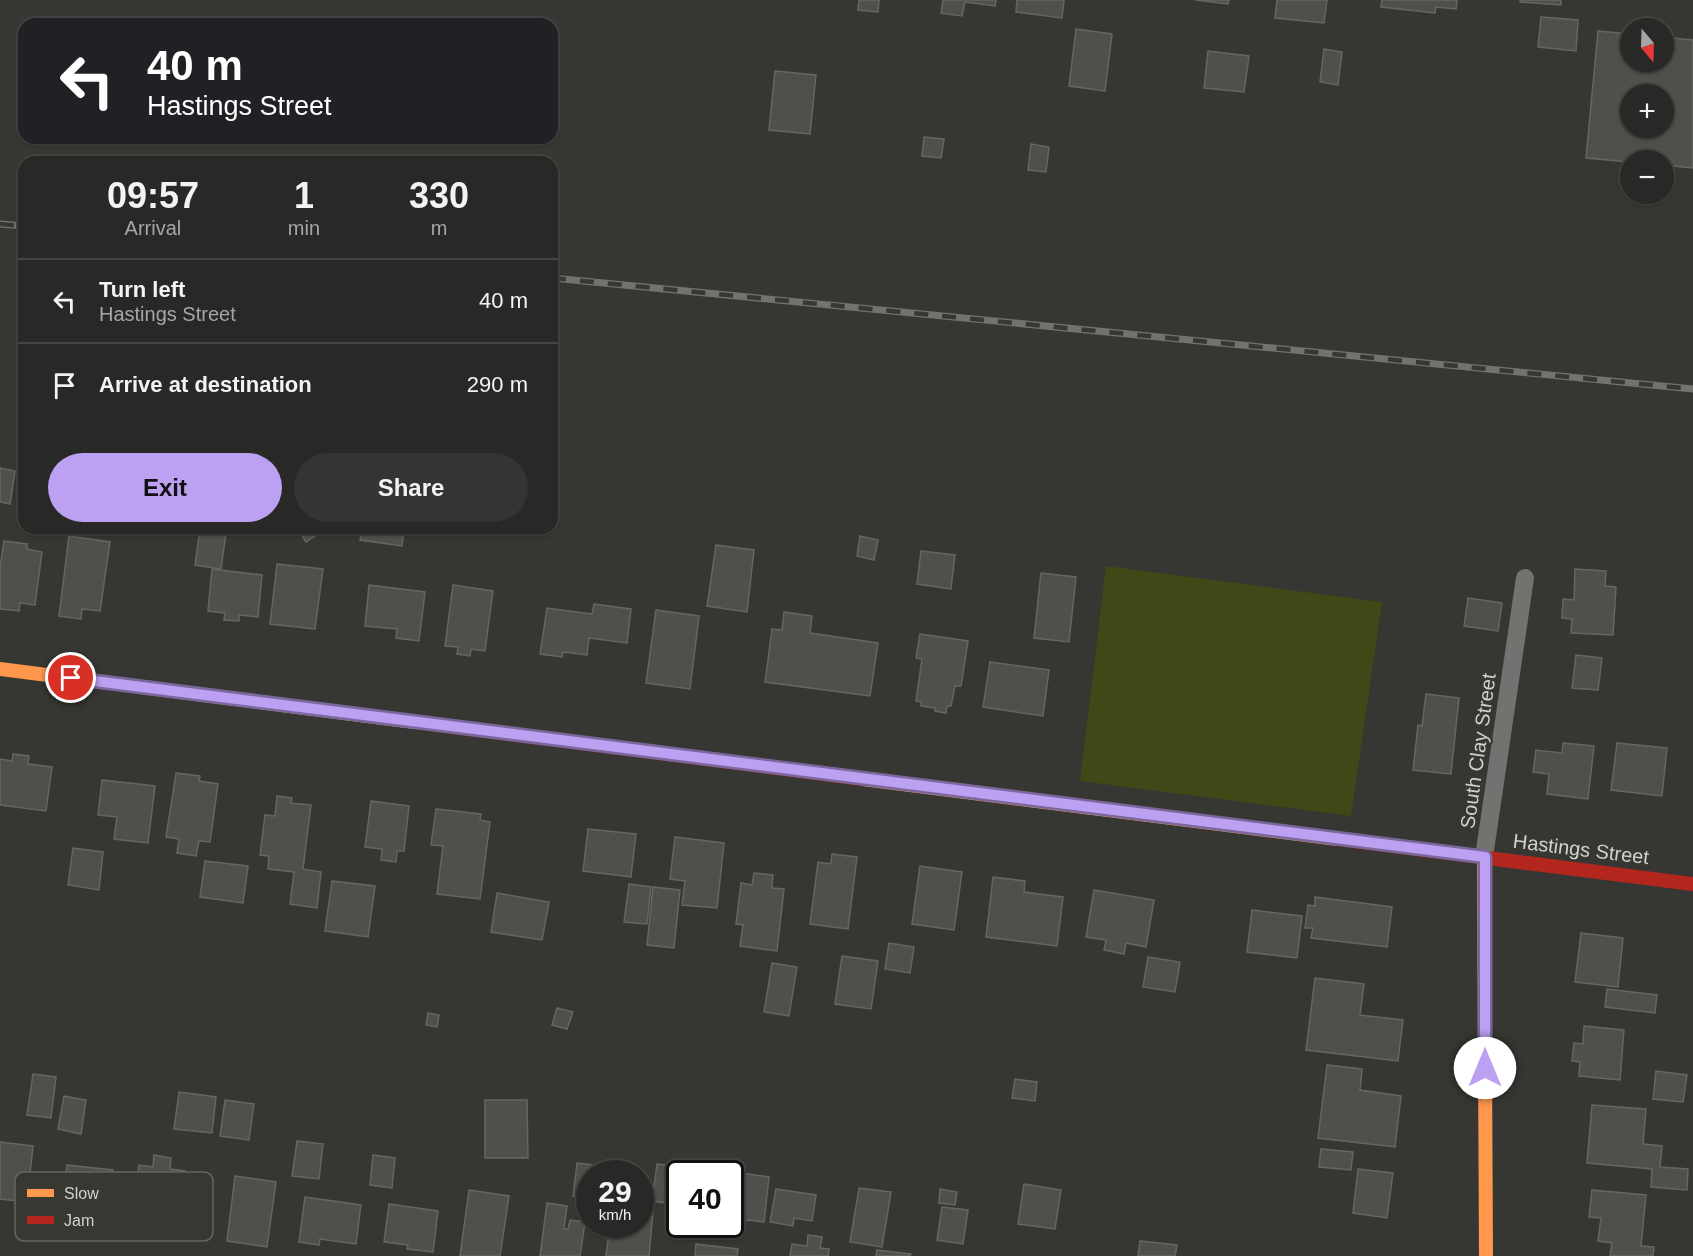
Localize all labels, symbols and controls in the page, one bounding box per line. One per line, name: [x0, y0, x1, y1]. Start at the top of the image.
north arrow: [1620, 18, 1674, 72]
map controls: [1620, 18, 1674, 204]
icon: left: [48, 42, 126, 120]
text: 40 m: [147, 42, 243, 89]
button: +: [1620, 84, 1674, 138]
text: Hastings Street: [147, 91, 332, 121]
button: −: [1620, 150, 1674, 204]
text: 09:57: [107, 175, 199, 216]
text: 1: [294, 175, 314, 216]
text: 330: [409, 175, 469, 216]
text: Arrival: [125, 217, 181, 239]
text: min: [288, 217, 320, 239]
text: m: [431, 217, 447, 239]
text: Turn left: [99, 277, 185, 302]
icon: left: [48, 285, 81, 318]
text: 40 m: [479, 288, 528, 313]
text: Hastings Street: [99, 303, 236, 325]
icon: arrive: [48, 369, 81, 402]
text: Arrive at destination: [99, 372, 312, 397]
text: 290 m: [467, 372, 528, 397]
button: Exit: [48, 453, 282, 522]
button: Share: [294, 453, 528, 522]
pin: [45, 652, 96, 703]
icon: arrive: [54, 661, 87, 694]
street label: South Clay Street: [1456, 671, 1500, 830]
street label: Hastings Street: [1512, 830, 1651, 868]
position arrow: [1453, 1036, 1517, 1100]
speed limit sign: 40: [666, 1160, 744, 1238]
legend: [15, 1172, 213, 1241]
text: 29: [598, 1175, 632, 1208]
text: Slow: [64, 1185, 99, 1202]
text: km/h: [599, 1206, 631, 1223]
text: Jam: [64, 1212, 94, 1229]

